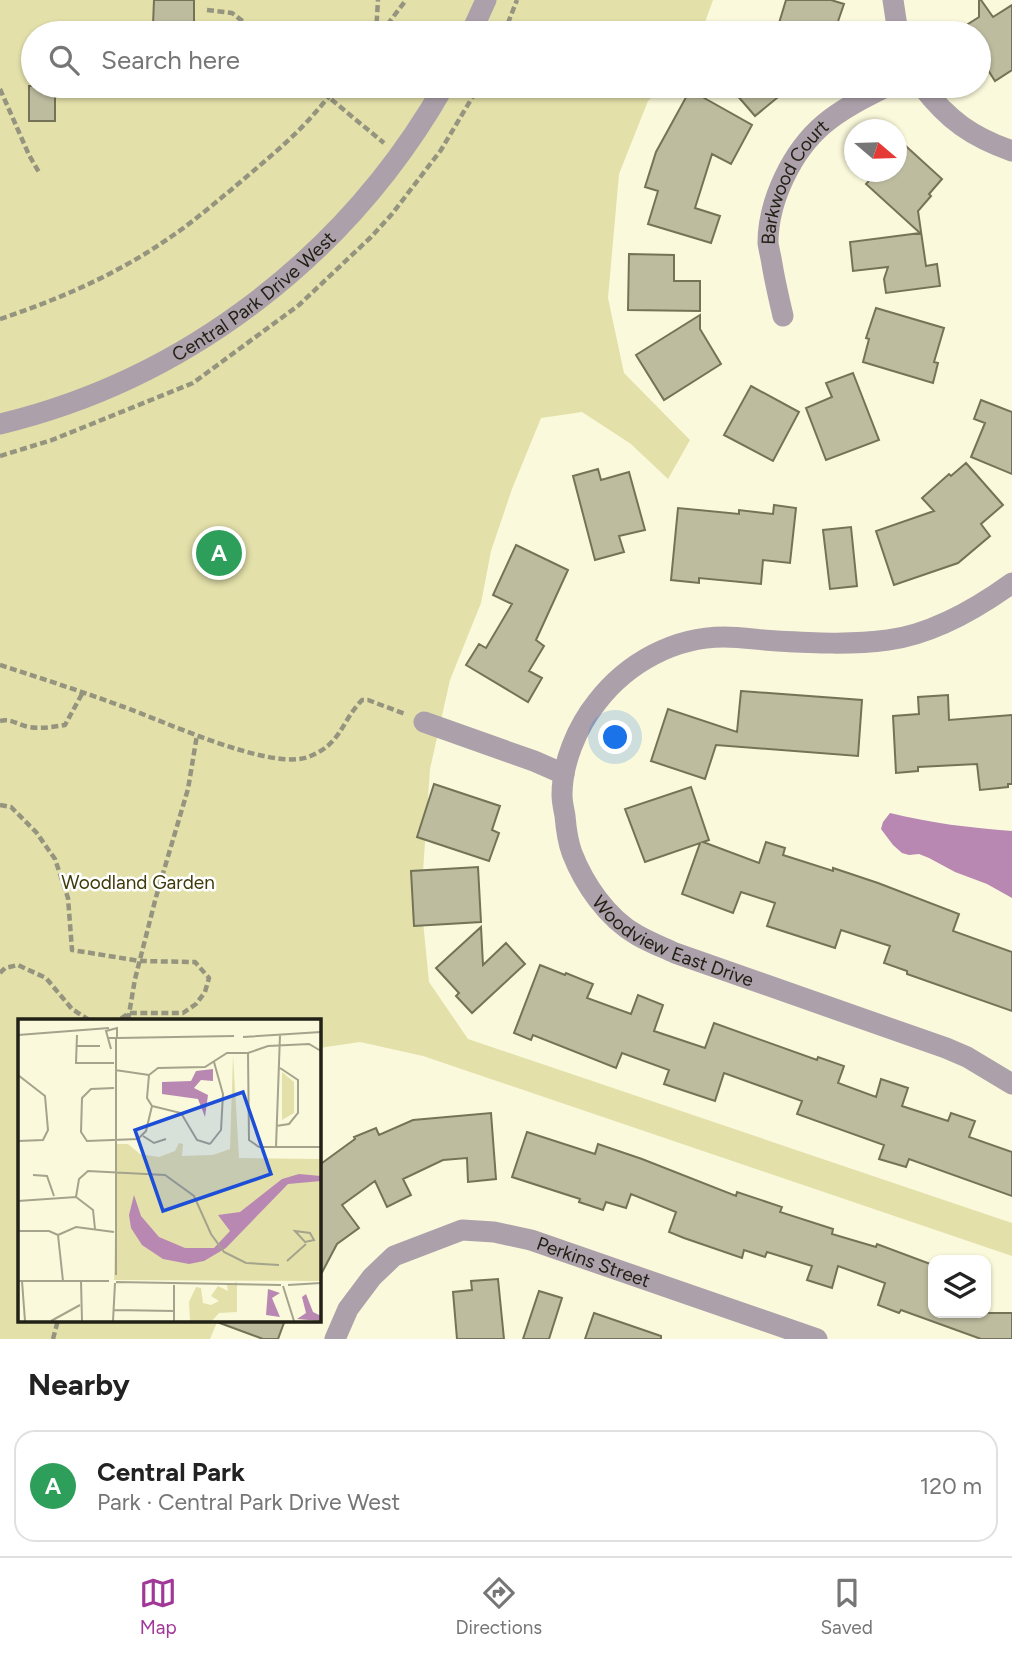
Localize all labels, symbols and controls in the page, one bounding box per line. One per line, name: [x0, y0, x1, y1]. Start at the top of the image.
search box: [21, 21, 991, 98]
icon: search: [45, 41, 83, 79]
text: Search here: [101, 44, 240, 76]
street label: Barkwood Court: [757, 115, 833, 245]
north arrow: [844, 119, 907, 182]
street label: Central Park Drive West: [168, 227, 340, 366]
pin: A: [196, 527, 242, 579]
your location: [598, 720, 632, 754]
park label: Woodland Garden: [61, 871, 215, 894]
street label: Woodview East Drive: [587, 891, 757, 992]
inset map: [18, 1019, 320, 1322]
street label: Perkins Street: [534, 1232, 653, 1292]
map controls: [928, 1255, 991, 1318]
button: layers: [928, 1255, 991, 1318]
text: Nearby: [28, 1366, 130, 1403]
text: Central Park: [97, 1456, 245, 1488]
text: A: [45, 1472, 61, 1500]
text: 120 m: [920, 1472, 982, 1500]
text: Park · Central Park Drive West: [97, 1488, 400, 1516]
tab: Map: [139, 1574, 177, 1639]
tab: Directions: [455, 1574, 542, 1639]
tab: Saved: [820, 1574, 873, 1639]

